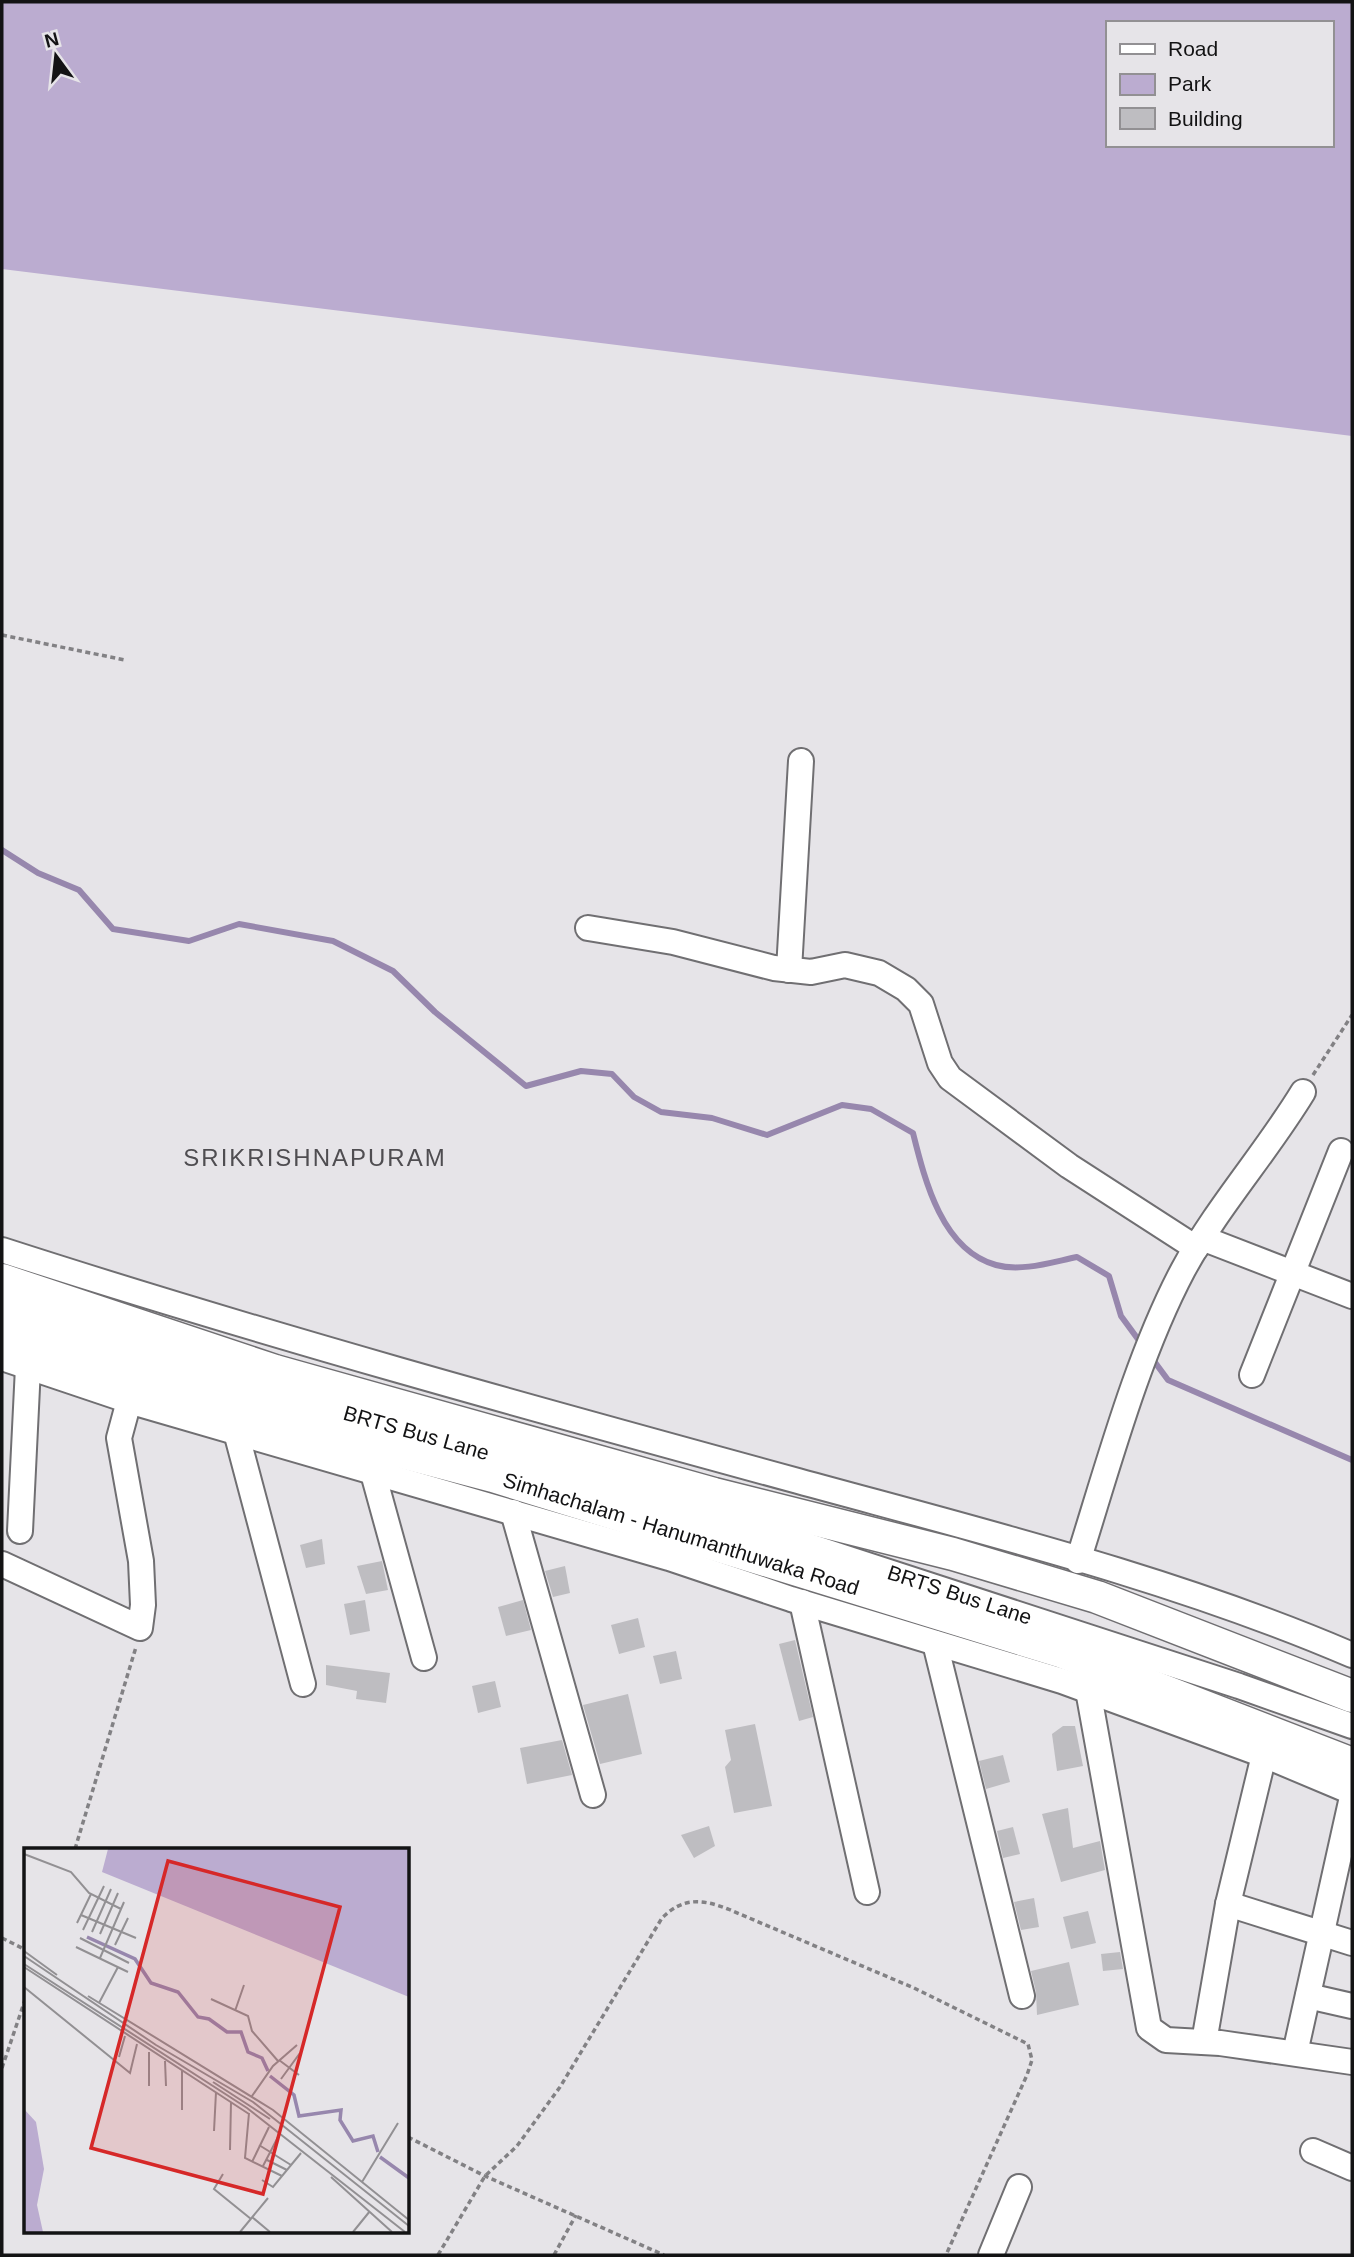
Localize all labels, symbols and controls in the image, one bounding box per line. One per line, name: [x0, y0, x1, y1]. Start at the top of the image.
north arrow: [21, 21, 91, 91]
legend: [1106, 21, 1333, 147]
text: N: [42, 28, 61, 52]
text: Road: [1168, 37, 1218, 60]
text: Park: [1168, 72, 1212, 95]
text: Building: [1168, 107, 1243, 130]
district label: SRIKRISHNAPURAM: [183, 1144, 447, 1171]
street label: BRTS Bus Lane: [341, 1401, 492, 1464]
street label: Simhachalam - Hanumanthuwaka Road: [500, 1468, 862, 1599]
street label: BRTS Bus Lane: [885, 1560, 1035, 1629]
inset map: [24, 1848, 410, 2232]

